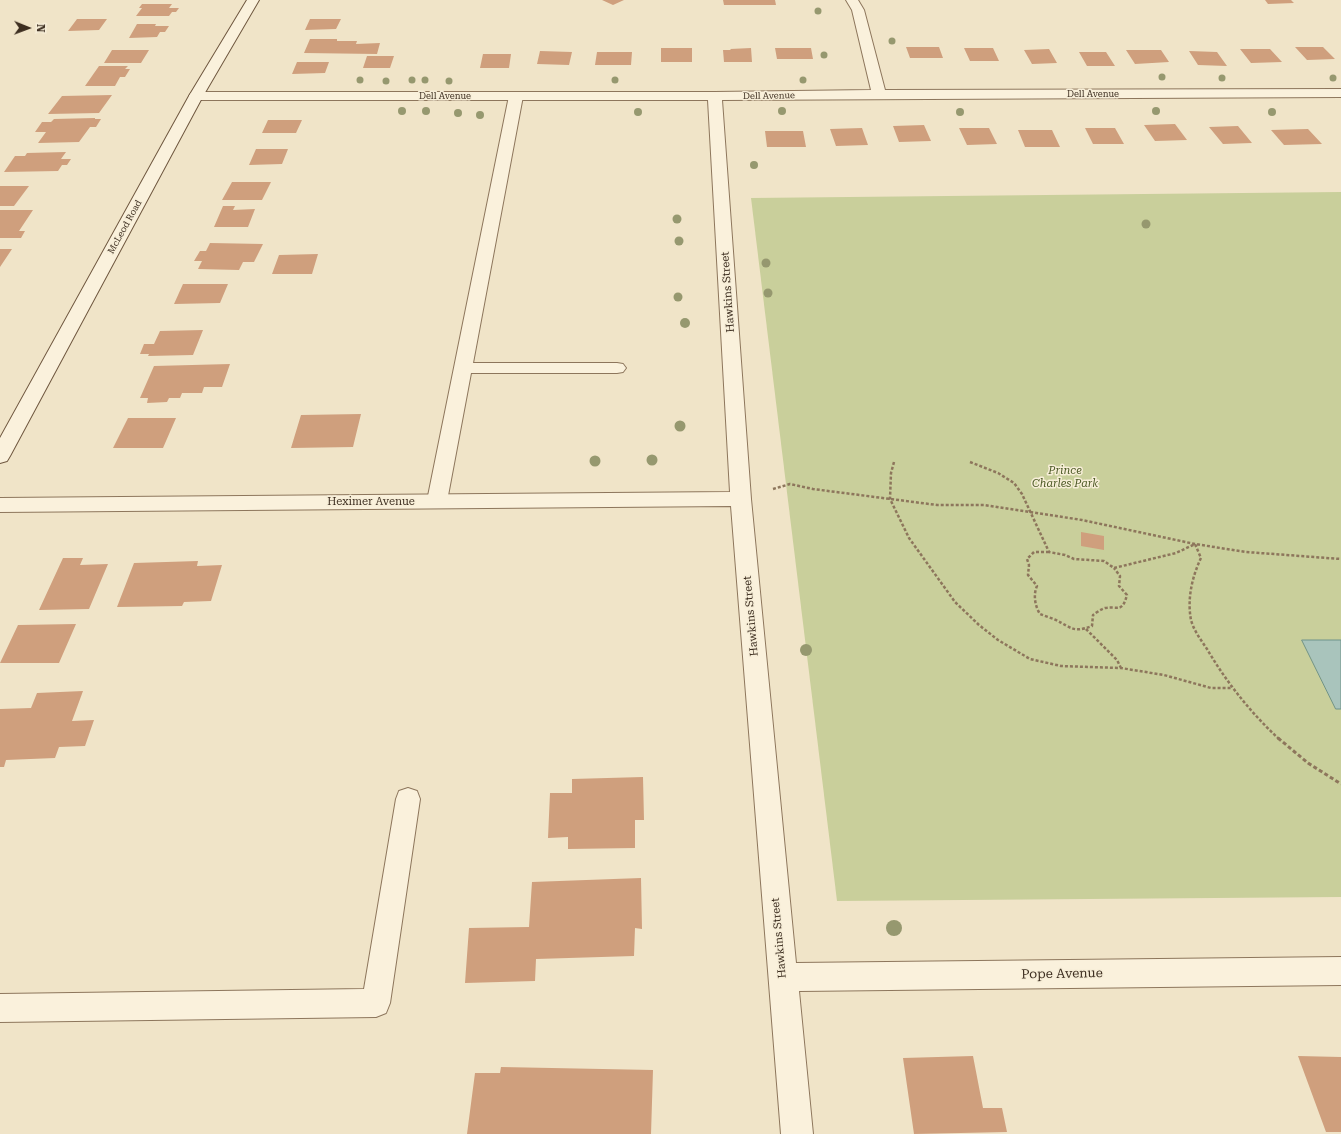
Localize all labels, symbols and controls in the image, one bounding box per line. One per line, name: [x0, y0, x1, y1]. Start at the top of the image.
north arrow: [8, 8, 48, 48]
text: N: [34, 24, 47, 33]
street label: Dell Avenue: [1067, 89, 1119, 99]
street label: Dell Avenue: [743, 90, 795, 102]
street label: Dell Avenue: [419, 91, 471, 101]
street label: McLeod Road: [106, 198, 144, 256]
street label: Hawkins Street: [719, 251, 737, 333]
park label: Prince Charles Park: [1032, 464, 1098, 490]
street label: Heximer Avenue: [327, 495, 415, 509]
street label: Hawkins Street: [741, 575, 761, 657]
street label: Hawkins Street: [769, 897, 789, 979]
street label: Pope Avenue: [1021, 965, 1103, 983]

